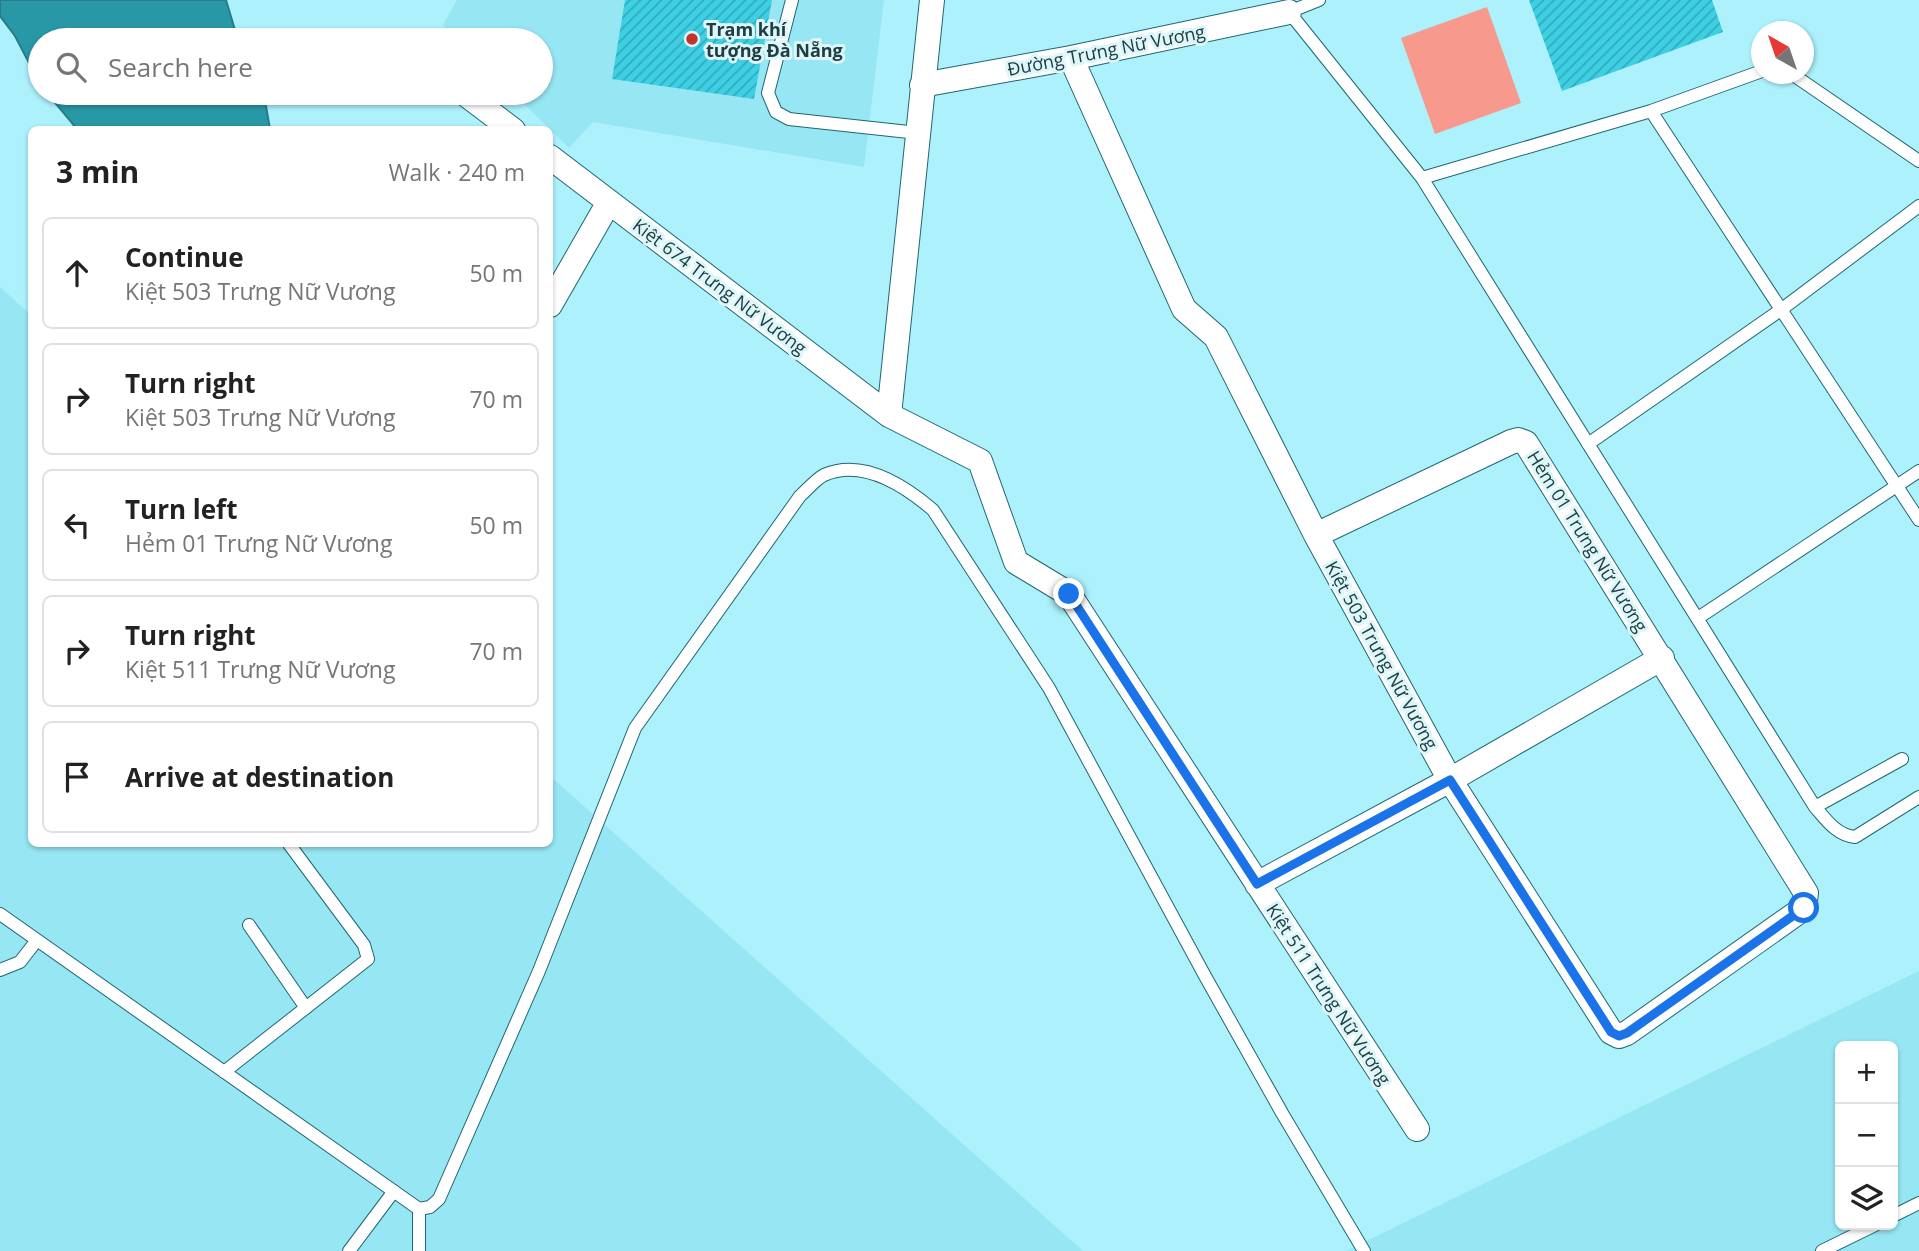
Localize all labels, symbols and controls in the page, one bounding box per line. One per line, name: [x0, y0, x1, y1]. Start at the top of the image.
place label: Trạm khí tượng Đà Nẵng: [706, 17, 843, 62]
street label: Đường Trưng Nữ Vương: [1005, 19, 1207, 81]
north arrow: [1751, 21, 1814, 84]
search box: [28, 28, 553, 105]
marker: Trạm khí tượng Đà Nẵng: [684, 31, 700, 47]
icon: search: [52, 48, 90, 86]
text: Search here: [108, 49, 253, 85]
text: 3 min: [56, 151, 139, 192]
text: Walk · 240 m: [388, 156, 525, 188]
street label: Kiệt 674 Trưng Nữ Vương: [628, 213, 812, 359]
text: Continue: [125, 239, 244, 275]
icon: ahead: [58, 254, 96, 292]
text: 50 m: [469, 257, 523, 289]
text: Kiệt 503 Trưng Nữ Vương: [125, 275, 395, 307]
text: Turn right: [125, 365, 256, 401]
icon: right: [58, 380, 96, 418]
text: 70 m: [469, 383, 523, 415]
text: Kiệt 503 Trưng Nữ Vương: [125, 401, 395, 433]
street label: Hẻm 01 Trưng Nữ Vương: [1522, 446, 1654, 636]
text: Turn left: [125, 491, 237, 527]
icon: left: [58, 506, 96, 544]
text: 50 m: [469, 509, 523, 541]
text: Hẻm 01 Trưng Nữ Vương: [125, 527, 392, 559]
street label: Kiệt 503 Trưng Nữ Vương: [1320, 557, 1444, 754]
route end: [1053, 578, 1084, 609]
text: Turn right: [125, 617, 256, 653]
icon: right: [58, 632, 96, 670]
text: 70 m: [469, 635, 523, 667]
text: Kiệt 511 Trưng Nữ Vương: [125, 653, 395, 685]
icon: arrive: [58, 758, 96, 796]
text: Arrive at destination: [125, 759, 394, 795]
route start: [1788, 892, 1819, 923]
street label: Kiệt 511 Trưng Nữ Vương: [1261, 899, 1397, 1089]
map controls: [1835, 1041, 1898, 1230]
button: +: [1835, 1041, 1898, 1104]
button: −: [1835, 1104, 1898, 1167]
button: layers: [1835, 1167, 1898, 1230]

